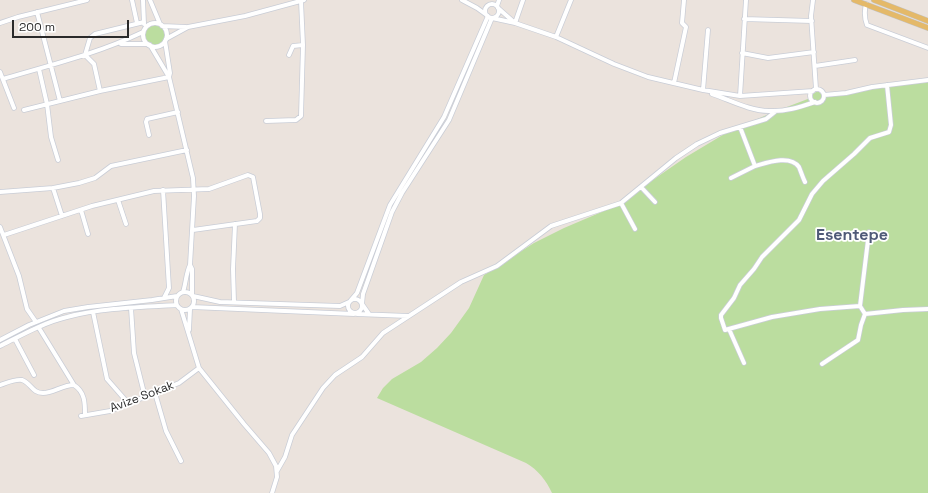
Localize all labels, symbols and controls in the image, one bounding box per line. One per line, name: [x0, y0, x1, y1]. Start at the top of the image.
scale bar: [14, 12, 131, 38]
text: 200 m: [19, 19, 55, 35]
district label: Esentepe: [816, 226, 888, 246]
street label: Avize Sokak: [108, 378, 176, 416]

